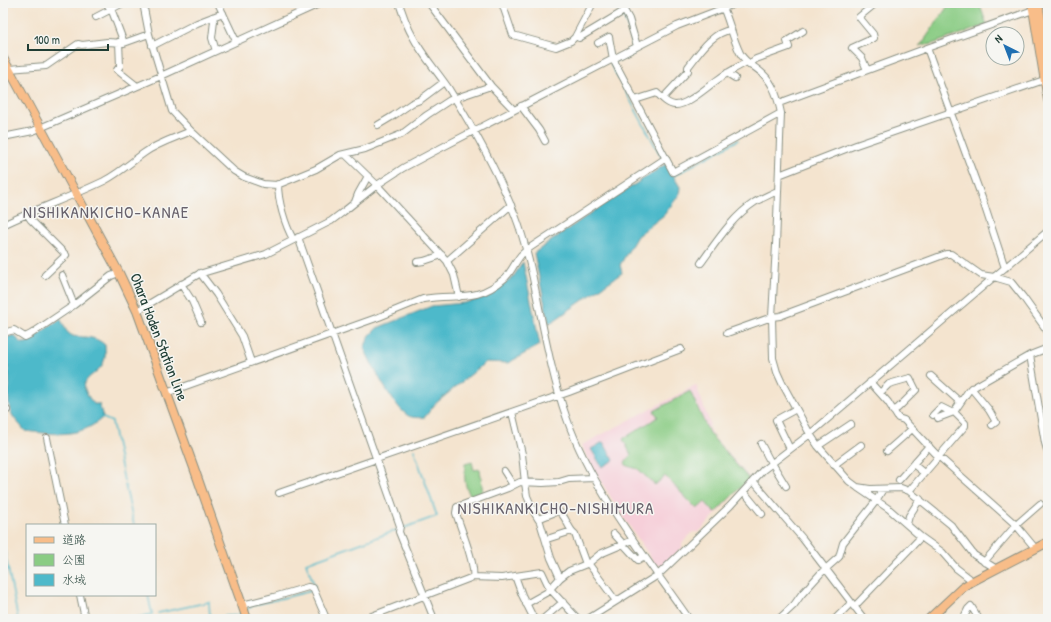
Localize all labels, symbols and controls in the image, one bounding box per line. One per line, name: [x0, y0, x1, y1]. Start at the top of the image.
scale bar: [28, 26, 108, 52]
north arrow: [985, 26, 1025, 66]
text: 100 m: [34, 31, 60, 48]
text: N: [991, 31, 1005, 46]
district label: NISHIKANKICHO-KANAE: [23, 200, 189, 223]
street label: Ohara Hoden Station Line: [125, 270, 193, 404]
district label: NISHIKANKICHO-NISHIMURA: [458, 496, 654, 519]
legend: [26, 524, 156, 596]
text: 道路: [62, 531, 86, 548]
text: 公園: [62, 551, 86, 568]
text: 水域: [62, 571, 86, 588]

